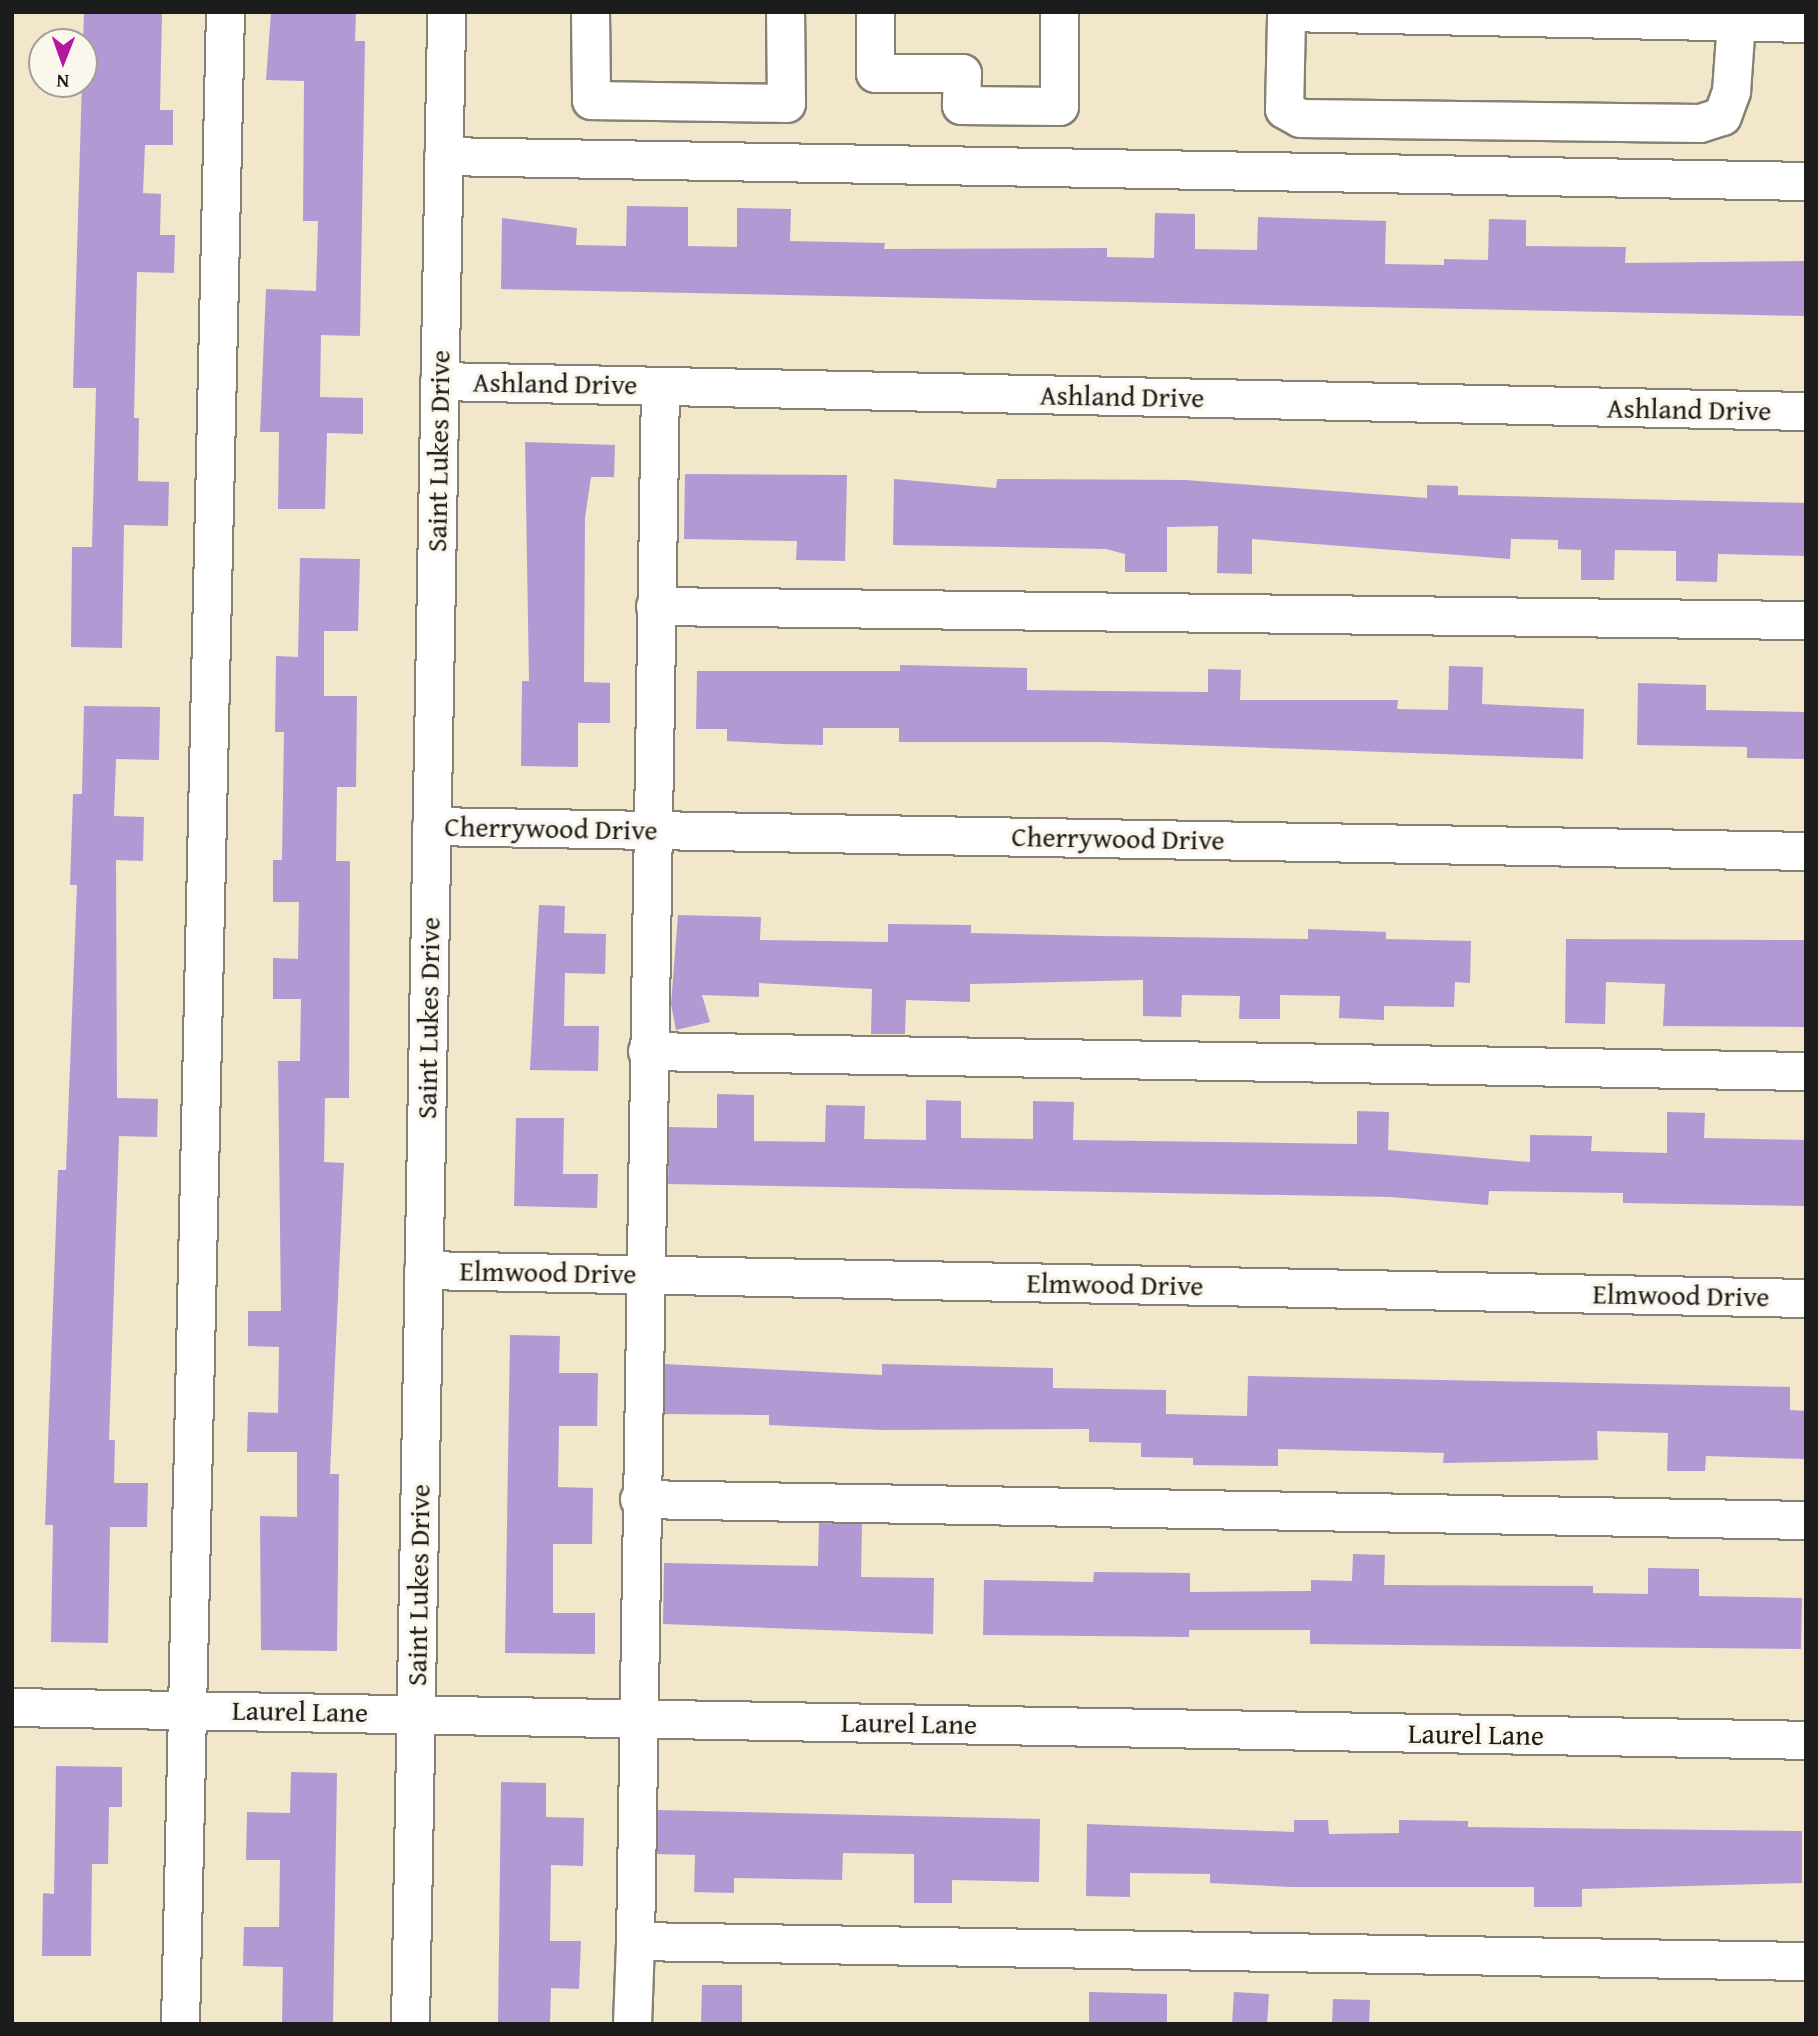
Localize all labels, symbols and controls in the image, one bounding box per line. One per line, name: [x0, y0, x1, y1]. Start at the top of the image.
north arrow: [28, 28, 98, 98]
text: N: [56, 68, 69, 96]
street label: Saint Lukes Drive: [419, 350, 457, 552]
street label: Ashland Drive: [472, 365, 638, 401]
street label: Ashland Drive: [1039, 378, 1205, 414]
street label: Ashland Drive: [1606, 391, 1772, 427]
street label: Cherrywood Drive: [444, 809, 658, 847]
street label: Cherrywood Drive: [1011, 819, 1225, 857]
street label: Saint Lukes Drive: [409, 917, 447, 1119]
street label: Elmwood Drive: [459, 1254, 637, 1290]
street label: Elmwood Drive: [1026, 1266, 1204, 1302]
street label: Elmwood Drive: [1592, 1277, 1770, 1313]
street label: Saint Lukes Drive: [399, 1484, 437, 1686]
street label: Laurel Lane: [232, 1693, 368, 1729]
street label: Laurel Lane: [841, 1705, 977, 1741]
street label: Laurel Lane: [1408, 1716, 1544, 1752]

